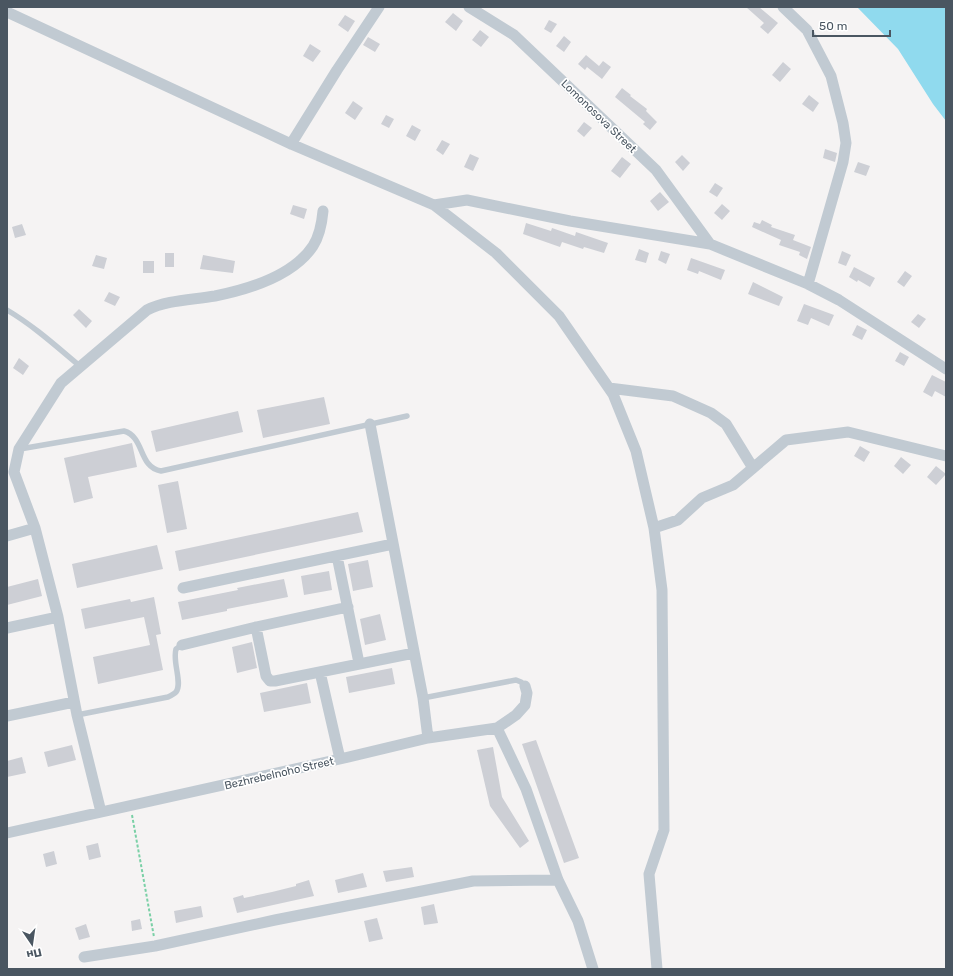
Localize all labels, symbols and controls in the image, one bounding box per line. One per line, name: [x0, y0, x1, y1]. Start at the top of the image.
scale bar: [813, 12, 890, 38]
text: 50 m: [819, 19, 847, 33]
street label: Lomonosova Street: [558, 77, 640, 156]
street label: Bezhrebelnoho Street: [223, 754, 336, 792]
north arrow: [12, 924, 52, 964]
text: Пн: [25, 945, 43, 961]

